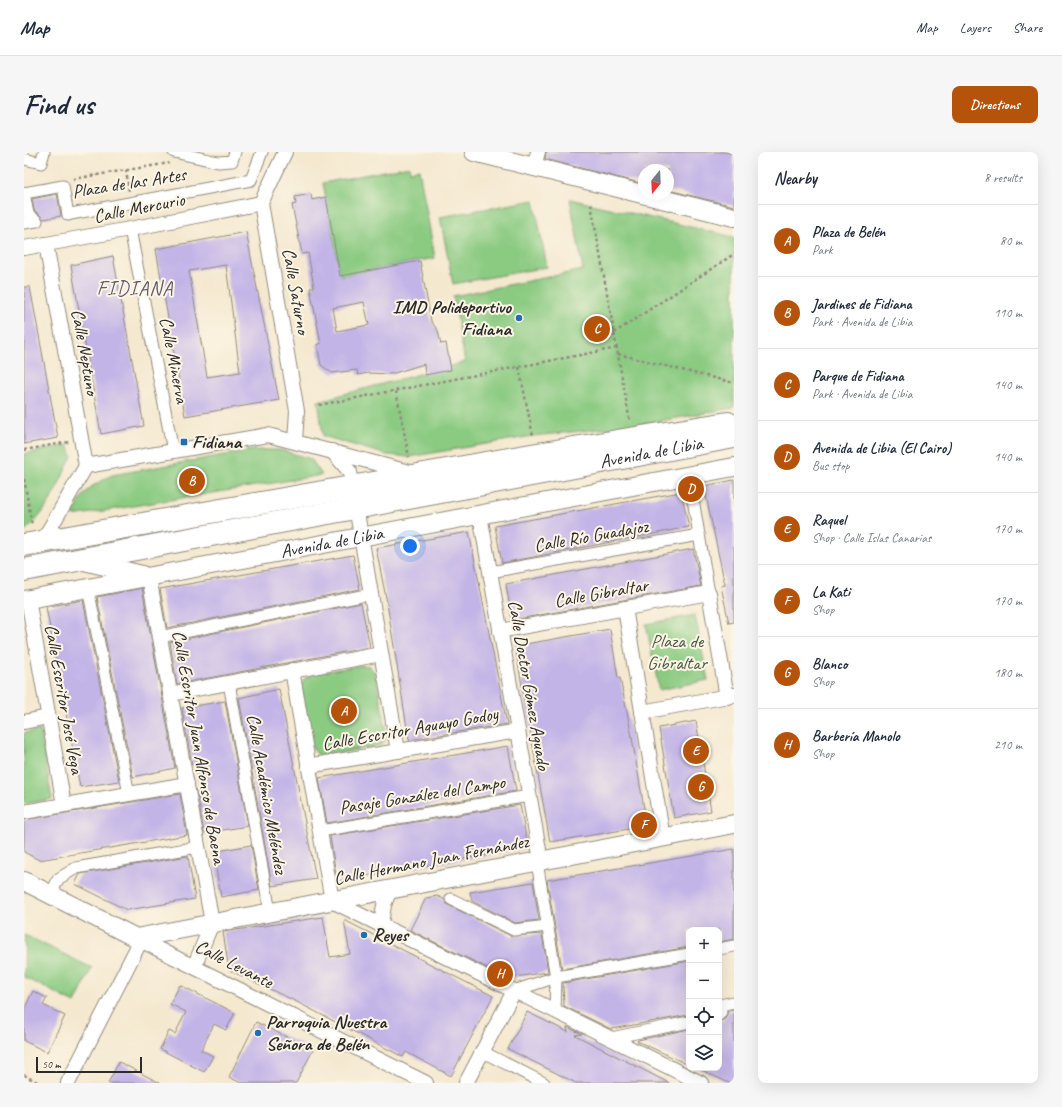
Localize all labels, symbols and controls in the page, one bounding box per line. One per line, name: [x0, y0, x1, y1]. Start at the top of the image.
text: Map: [20, 16, 50, 40]
text: Map: [916, 19, 938, 36]
text: Layers: [960, 19, 991, 36]
text: Share: [1013, 19, 1042, 36]
button: Directions: [952, 86, 1038, 123]
text: Find us: [24, 87, 94, 122]
street label: Plaza de las Artes: [70, 162, 189, 204]
north arrow: [638, 164, 674, 200]
text: Nearby: [774, 168, 817, 189]
text: 8 results: [984, 170, 1022, 186]
street label: Calle Mercurio: [92, 187, 188, 229]
text: Plaza de Belén: [812, 223, 885, 242]
text: A: [784, 233, 790, 249]
text: 80 m: [1000, 233, 1022, 249]
text: Park: [812, 242, 833, 258]
street label: Calle Saturno: [277, 246, 316, 338]
district label: FIDIANA: [97, 276, 173, 301]
place label: IMD Polideportivo Fidiana: [393, 295, 513, 341]
text: Jardines de Fidiana: [812, 295, 912, 314]
text: B: [784, 305, 790, 321]
text: 110 m: [994, 305, 1022, 321]
street label: Calle Neptuno: [66, 307, 105, 399]
marker: IMD Polideportivo Fidiana: [514, 313, 524, 323]
pin: C: [584, 314, 610, 344]
text: Park · Avenida de Libia: [812, 314, 912, 330]
street label: Calle Minerva: [154, 315, 194, 406]
text: Parque de Fidiana: [812, 367, 904, 386]
text: C: [784, 377, 790, 393]
text: 140 m: [994, 377, 1022, 393]
text: Park · Avenida de Libia: [812, 386, 912, 402]
place label: Fidiana: [192, 430, 243, 454]
street label: Avenida de Libia: [598, 431, 706, 474]
marker: Fidiana: [179, 437, 189, 447]
text: Avenida de Libia (El Cairo): [812, 439, 951, 458]
text: D: [783, 449, 791, 465]
text: 140 m: [994, 449, 1022, 465]
text: Bus stop: [812, 458, 849, 474]
pin: B: [179, 466, 205, 496]
pin: D: [678, 474, 704, 504]
text: Raquel: [812, 511, 846, 530]
street label: Calle Río Guadajoz: [532, 514, 651, 558]
street label: Avenida de Libia: [278, 521, 387, 564]
text: E: [784, 521, 790, 537]
text: 170 m: [994, 521, 1022, 537]
text: Shop · Calle Islas Canarias: [812, 530, 931, 546]
your location: [400, 536, 420, 556]
street label: Calle Gibraltar: [552, 573, 652, 613]
text: La Kati: [812, 583, 850, 602]
text: F: [784, 593, 790, 609]
text: 170 m: [994, 593, 1022, 609]
street label: Calle Doctor Gómez Aguado: [502, 598, 556, 773]
text: Shop: [812, 602, 834, 618]
street label: Calle Escritor José Vega: [39, 622, 89, 777]
street label: Calle Escritor Juan Alfonso de Baena: [167, 628, 232, 868]
park label: Plaza de Gibraltar: [647, 629, 708, 675]
text: Blanco: [812, 655, 847, 674]
text: G: [784, 665, 790, 681]
text: 180 m: [994, 665, 1022, 681]
text: Shop: [812, 674, 834, 690]
pin: A: [331, 696, 357, 726]
street label: Calle Escritor Aguayo Godoy: [320, 702, 500, 756]
street label: Calle Académico Meléndez: [241, 712, 293, 877]
text: Barbería Manolo: [812, 727, 900, 746]
pin: E: [683, 736, 709, 766]
text: H: [783, 737, 791, 753]
text: 210 m: [994, 737, 1022, 753]
text: Shop: [812, 746, 834, 762]
street label: Pasaje González del Campo: [337, 770, 508, 820]
pin: G: [688, 772, 714, 802]
pin: F: [631, 810, 657, 840]
street label: Calle Hermano Juan Fernández: [332, 829, 531, 891]
place label: Reyes: [372, 923, 410, 947]
map controls: [686, 927, 722, 1071]
button: +: [686, 927, 722, 963]
marker: Reyes: [359, 930, 369, 940]
street label: Calle Levante: [191, 934, 279, 995]
pin: H: [487, 959, 513, 989]
button: −: [686, 963, 722, 999]
button: locate: [686, 999, 722, 1035]
place label: Parroquia Nuestra Señora de Belén: [266, 1010, 387, 1056]
marker: Parroquia Nuestra Señora de Belén: [253, 1028, 263, 1038]
button: layers: [686, 1035, 722, 1071]
scale bar: [36, 1055, 142, 1074]
text: 50 m: [42, 1057, 61, 1071]

